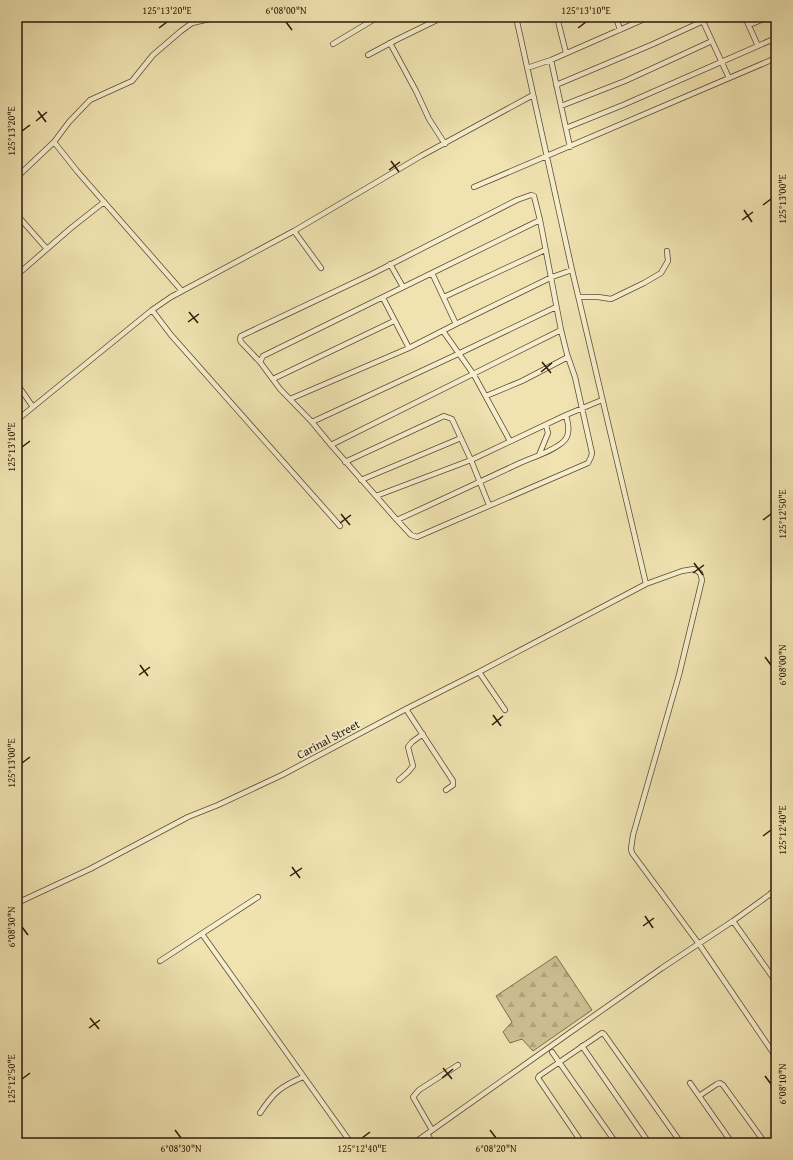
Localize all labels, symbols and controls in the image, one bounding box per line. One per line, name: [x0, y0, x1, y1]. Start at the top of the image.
text: 125°13'20"E: [142, 3, 192, 18]
text: 6°08'00"N: [265, 3, 307, 18]
text: 125°13'10"E: [561, 3, 611, 18]
text: 125°13'20"E: [4, 106, 19, 156]
text: 125°13'00"E: [775, 174, 790, 224]
text: 125°13'10"E: [4, 422, 19, 472]
text: 125°12'50"E: [775, 489, 790, 539]
text: 6°08'00"N: [775, 644, 790, 686]
street label: Carinal Street: [293, 715, 363, 763]
text: 125°13'00"E: [4, 738, 19, 788]
text: 125°12'40"E: [775, 805, 790, 855]
text: 6°08'30"N: [4, 906, 19, 948]
text: 125°12'50"E: [4, 1054, 19, 1104]
text: 6°08'10"N: [775, 1063, 790, 1105]
text: 6°08'30"N: [160, 1141, 202, 1156]
text: 125°12'40"E: [337, 1141, 387, 1156]
text: 6°08'20"N: [475, 1141, 517, 1156]

